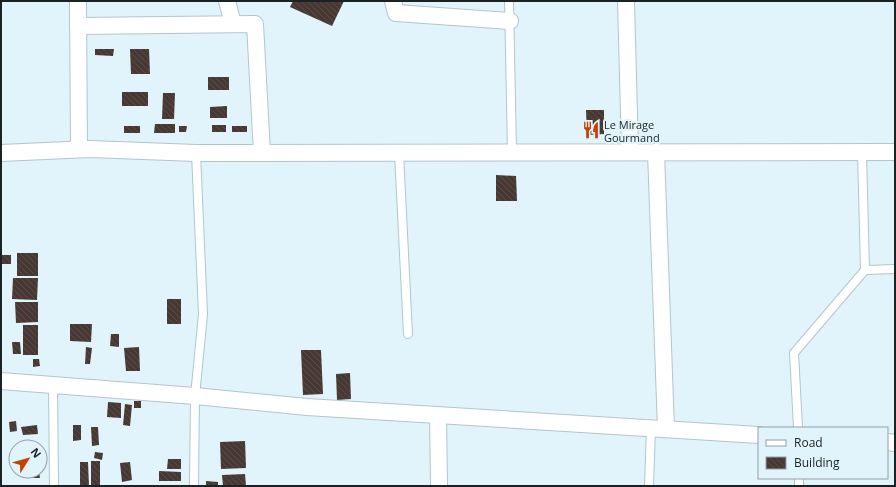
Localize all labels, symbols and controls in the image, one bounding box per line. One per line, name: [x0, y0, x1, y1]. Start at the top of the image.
place label: Le Mirage Gourmand: [604, 117, 660, 145]
restaurant icon: Le Mirage Gourmand: [581, 120, 601, 140]
legend: [758, 427, 888, 479]
text: Road: [794, 434, 823, 451]
north arrow: [8, 439, 48, 479]
text: N: [28, 445, 45, 461]
text: Building: [794, 454, 840, 471]

